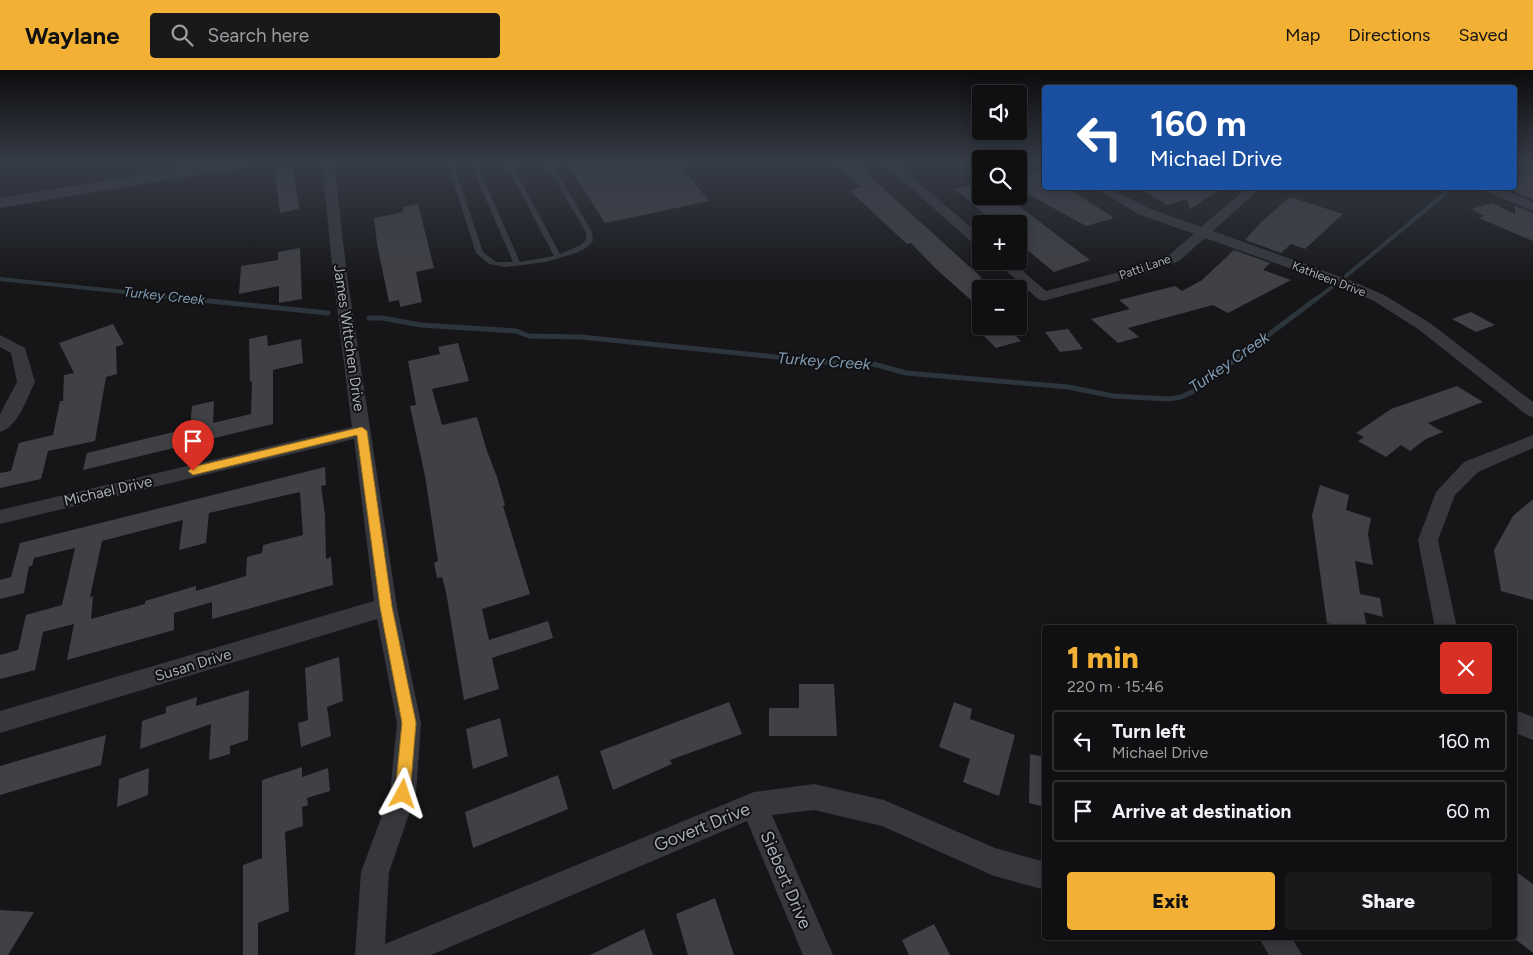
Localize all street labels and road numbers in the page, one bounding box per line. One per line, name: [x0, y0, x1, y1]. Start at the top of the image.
street label: Patti Lane: [1117, 252, 1173, 282]
street label: Kathleen Drive: [1290, 259, 1368, 300]
street label: James Wittchen Drive: [330, 264, 368, 412]
street label: Michael Drive: [62, 472, 154, 510]
street label: Susan Drive: [153, 645, 233, 685]
street label: Govert Drive: [651, 798, 753, 856]
street label: Siebert Drive: [755, 828, 817, 932]

